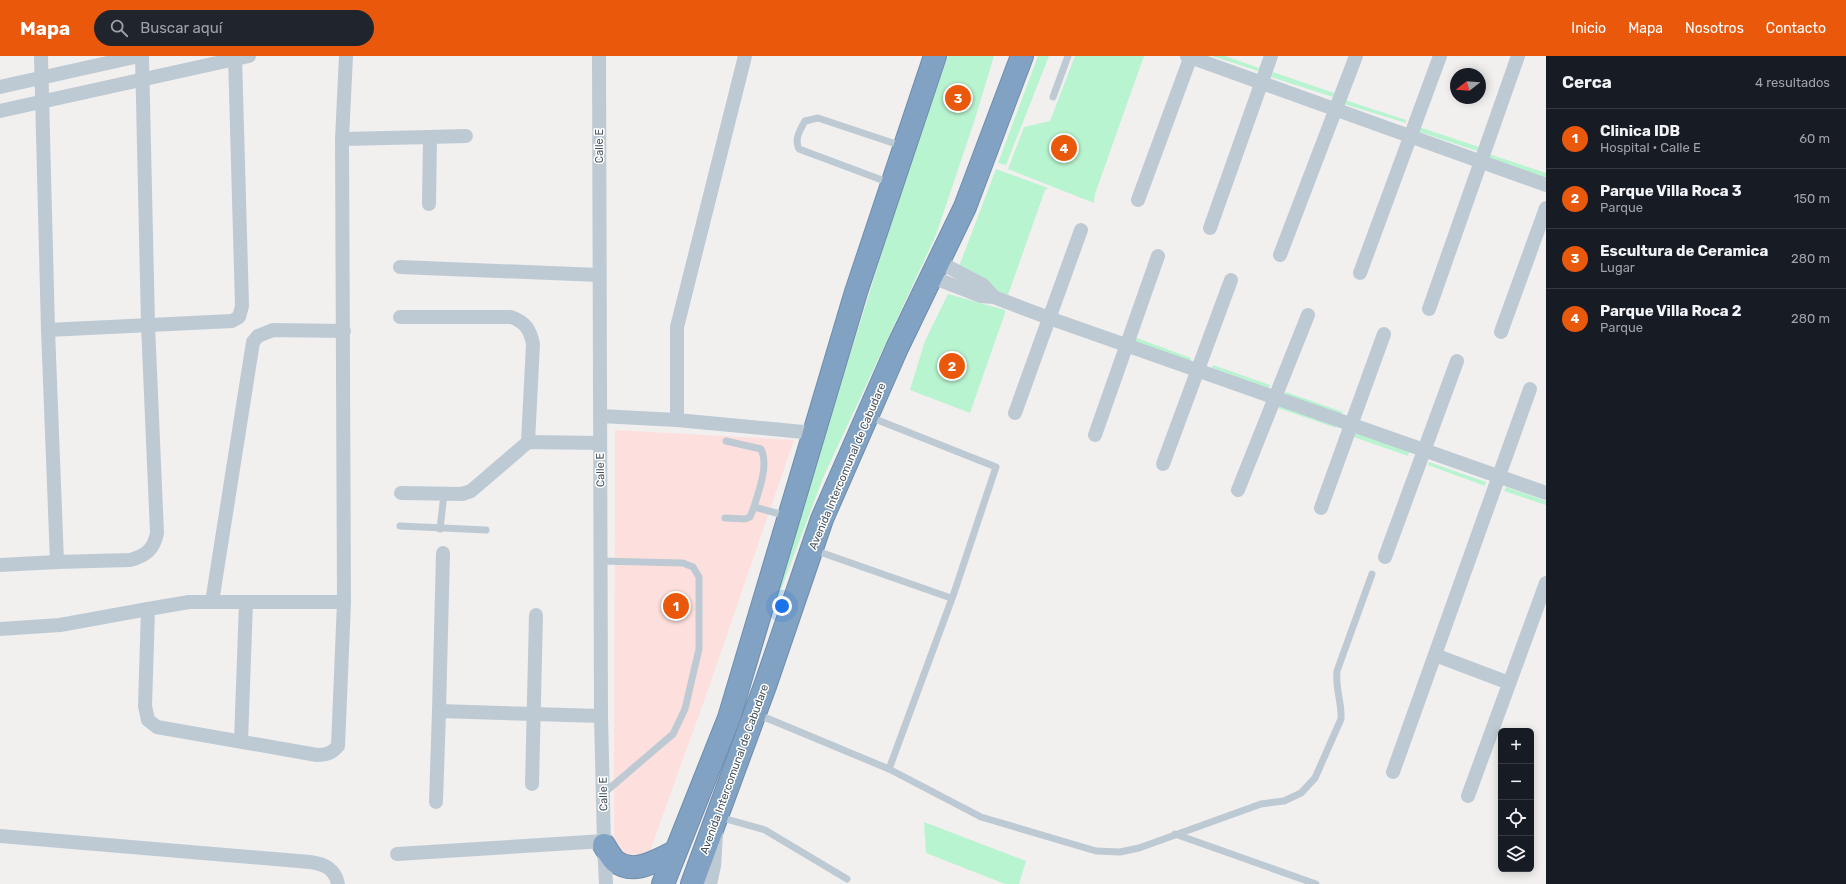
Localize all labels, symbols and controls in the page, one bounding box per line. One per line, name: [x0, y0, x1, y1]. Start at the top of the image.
search box: [94, 10, 374, 46]
text: Mapa: [20, 17, 70, 40]
icon: search: [108, 17, 130, 39]
text: Buscar aquí: [140, 19, 222, 37]
text: Inicio: [1571, 20, 1606, 37]
text: Mapa: [1628, 20, 1663, 37]
text: Nosotros: [1685, 20, 1744, 37]
text: Contacto: [1766, 20, 1826, 37]
north arrow: [1450, 68, 1486, 104]
text: Cerca: [1562, 72, 1612, 92]
text: 4 resultados: [1755, 75, 1830, 90]
pin: 3: [945, 83, 971, 113]
text: Clinica IDB: [1600, 122, 1680, 140]
street label: Calle E: [593, 129, 606, 163]
text: 1: [1572, 131, 1578, 146]
text: 60 m: [1799, 131, 1830, 146]
pin: 4: [1051, 133, 1077, 163]
text: Hospital · Calle E: [1600, 140, 1701, 155]
text: Parque Villa Roca 3: [1600, 182, 1742, 200]
text: 2: [1571, 191, 1579, 206]
text: 150 m: [1794, 191, 1830, 206]
text: Parque: [1600, 200, 1643, 215]
text: Escultura de Ceramica: [1600, 242, 1768, 260]
text: 3: [1571, 251, 1579, 266]
text: 280 m: [1791, 251, 1830, 266]
text: Lugar: [1600, 260, 1635, 275]
text: Parque Villa Roca 2: [1600, 302, 1742, 320]
text: 4: [1571, 311, 1579, 326]
text: 280 m: [1791, 311, 1830, 326]
text: Parque: [1600, 320, 1643, 335]
pin: 2: [939, 351, 965, 381]
street label: Avenida Intercomunal de Cabudare: [806, 381, 889, 551]
street label: Calle E: [594, 452, 607, 487]
pin: 1: [663, 591, 689, 621]
your location: [772, 596, 792, 616]
street label: Avenida Intercomunal de Cabudare: [698, 683, 771, 856]
map controls: [1498, 728, 1534, 872]
button: +: [1498, 728, 1534, 764]
button: −: [1498, 764, 1534, 800]
street label: Calle E: [597, 776, 610, 811]
button: locate: [1498, 800, 1534, 836]
button: layers: [1498, 836, 1534, 872]

